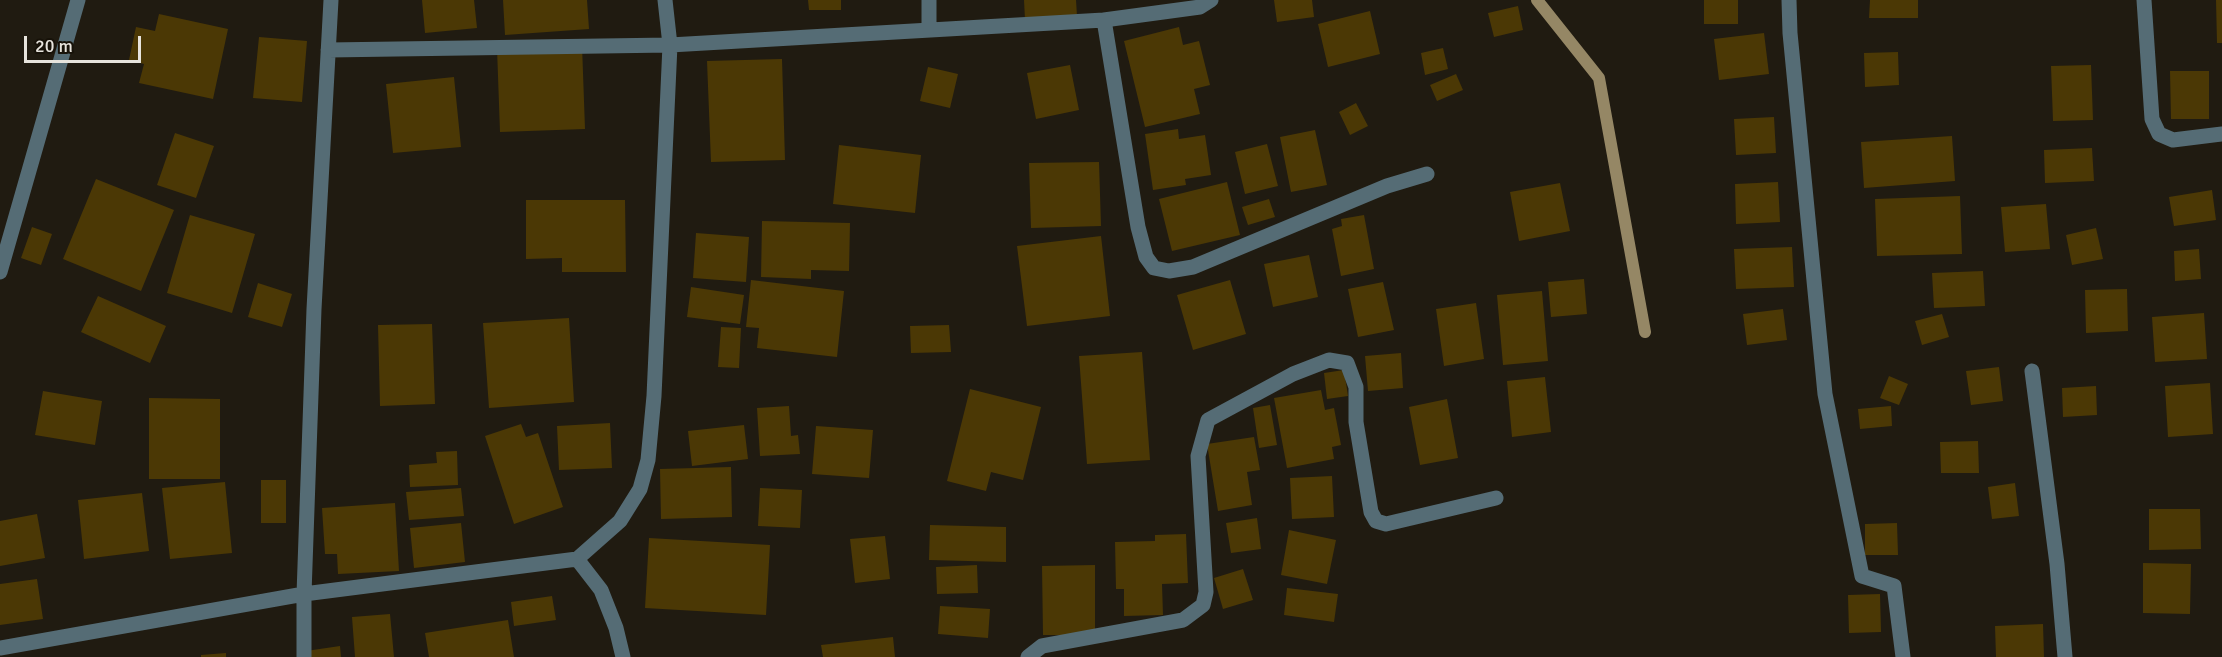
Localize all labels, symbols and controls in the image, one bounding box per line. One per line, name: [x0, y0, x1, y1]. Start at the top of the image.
scale bar: [27, 24, 144, 62]
text: 20 m: [35, 35, 73, 57]

